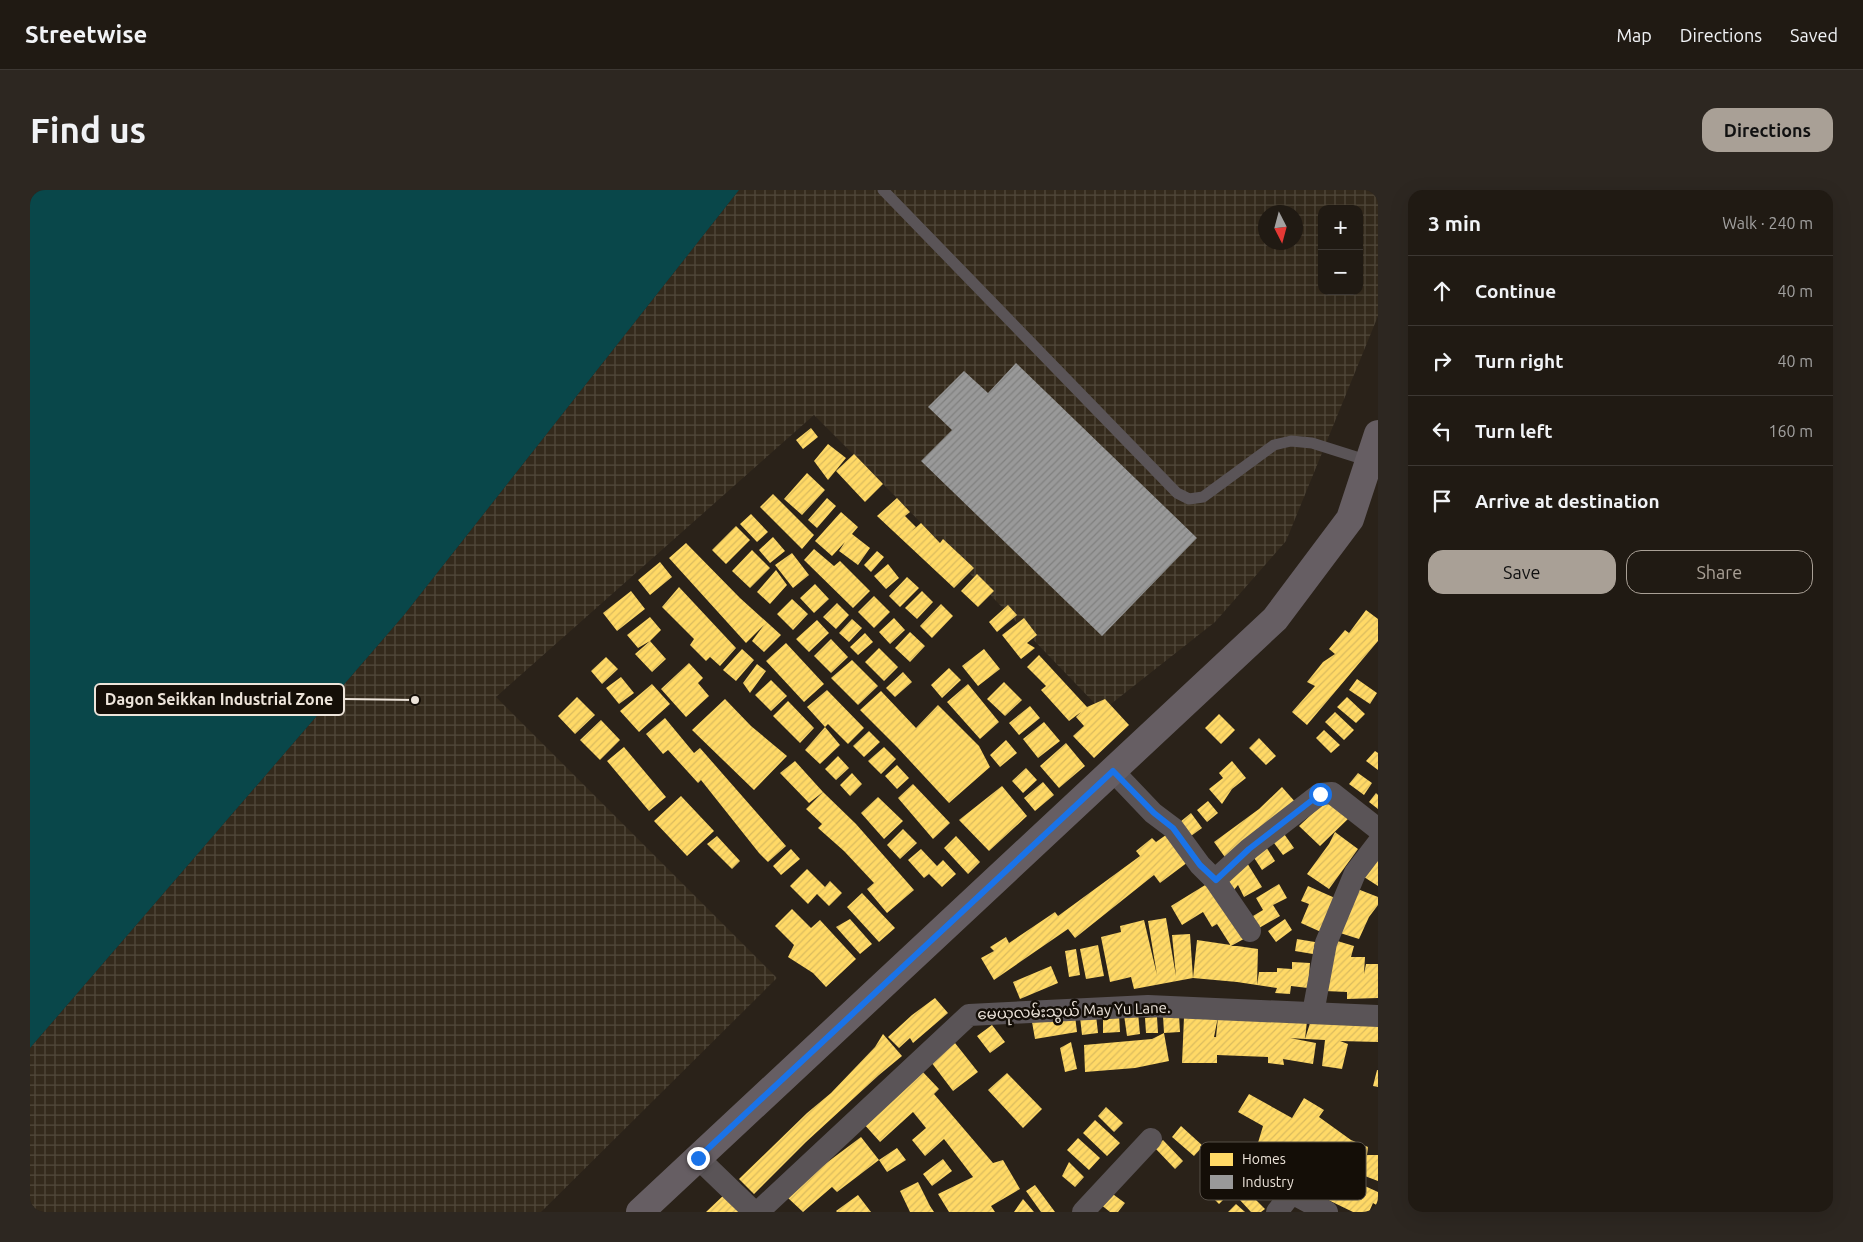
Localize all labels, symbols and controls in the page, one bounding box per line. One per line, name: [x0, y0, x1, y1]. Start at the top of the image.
text: Streetwise: [25, 21, 147, 48]
text: Map: [1616, 25, 1652, 45]
text: Directions: [1680, 25, 1762, 45]
text: Saved: [1790, 25, 1838, 45]
button: Directions: [1702, 108, 1833, 152]
text: Find us: [30, 110, 146, 150]
north arrow: [1258, 205, 1303, 250]
map controls: [1318, 205, 1363, 295]
button: +: [1318, 205, 1363, 250]
text: 3 min: [1428, 211, 1481, 235]
text: Walk · 240 m: [1722, 214, 1813, 232]
button: −: [1318, 250, 1363, 295]
icon: ahead: [1428, 277, 1456, 305]
text: Continue: [1475, 280, 1556, 302]
text: 40 m: [1777, 282, 1813, 300]
icon: right: [1428, 347, 1456, 375]
text: Turn right: [1475, 350, 1563, 372]
text: 40 m: [1777, 352, 1813, 370]
icon: left: [1428, 417, 1456, 445]
text: Turn left: [1475, 420, 1553, 442]
text: 160 m: [1768, 422, 1813, 440]
icon: arrive: [1428, 487, 1456, 515]
text: Arrive at destination: [1475, 490, 1660, 512]
button: Save: [1428, 550, 1616, 594]
button: Share: [1626, 550, 1813, 594]
callout: Dagon Seikkan Industrial Zone: [95, 684, 344, 715]
text: Dagon Seikkan Industrial Zone: [105, 690, 333, 708]
route start: [1309, 783, 1332, 806]
street label: မေယုလမ်းသွယ် May Yu Lane.: [977, 998, 1171, 1026]
legend: [1200, 1142, 1366, 1200]
route end: [687, 1147, 710, 1170]
text: Homes: [1242, 1151, 1286, 1167]
text: Industry: [1242, 1174, 1294, 1190]

